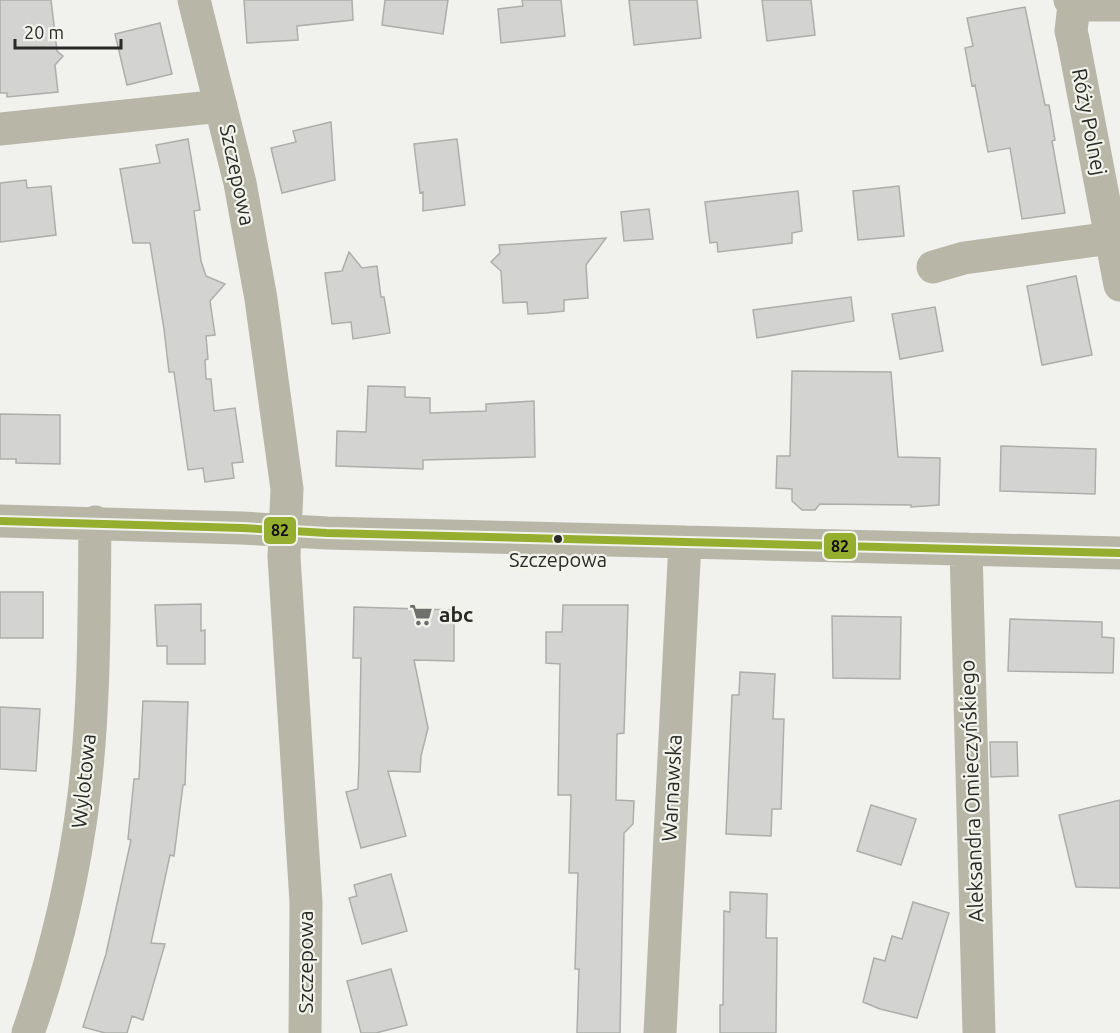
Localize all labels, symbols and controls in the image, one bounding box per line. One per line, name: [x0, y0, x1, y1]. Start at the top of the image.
scale bar: [15, 12, 122, 50]
text: 20 m: [24, 22, 64, 42]
street label: Róży Polnej: [1068, 66, 1112, 177]
street label: Szczepowa: [216, 122, 260, 228]
line badge: 82: [263, 516, 297, 545]
text: 82: [271, 521, 289, 539]
line badge: 82: [823, 532, 857, 560]
marker: Szczepowa: [552, 533, 564, 545]
text: 82: [831, 537, 849, 555]
place label: Szczepowa: [509, 548, 607, 571]
supermarket icon: abc: [408, 602, 434, 628]
place label: abc: [439, 602, 473, 626]
street label: Aleksandra Omieczyńskiego: [954, 659, 988, 923]
street label: Wylotowa: [66, 732, 100, 829]
street label: Warnawska: [656, 734, 686, 842]
street label: Szczepowa: [293, 911, 317, 1013]

